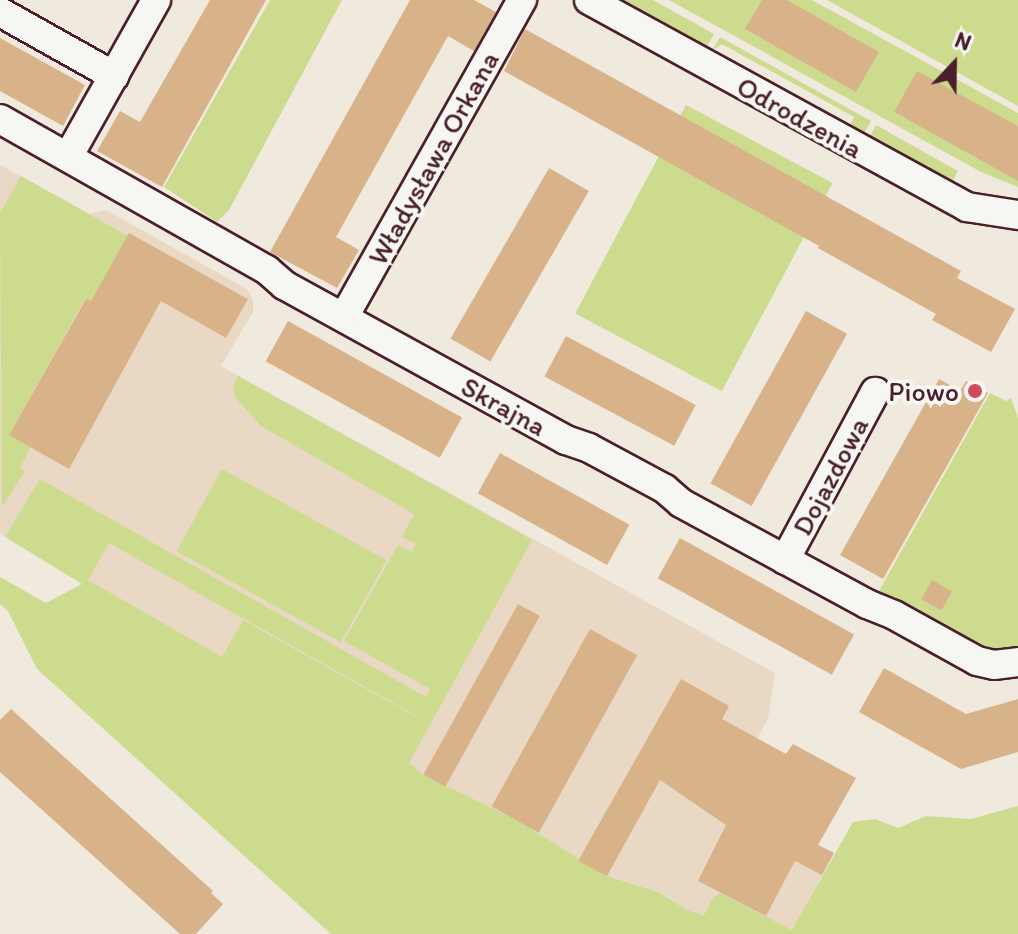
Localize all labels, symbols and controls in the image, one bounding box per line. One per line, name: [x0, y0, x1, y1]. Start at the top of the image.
north arrow: [914, 24, 994, 104]
text: N: [951, 26, 975, 57]
street label: Władysława Orkana: [360, 45, 506, 271]
street label: Odrodzenia: [731, 69, 869, 165]
street label: Skrajna: [456, 369, 552, 443]
place label: Piowo: [888, 374, 959, 408]
marker: Piowo: [966, 382, 984, 400]
street label: Dojazdowa: [785, 411, 875, 541]

